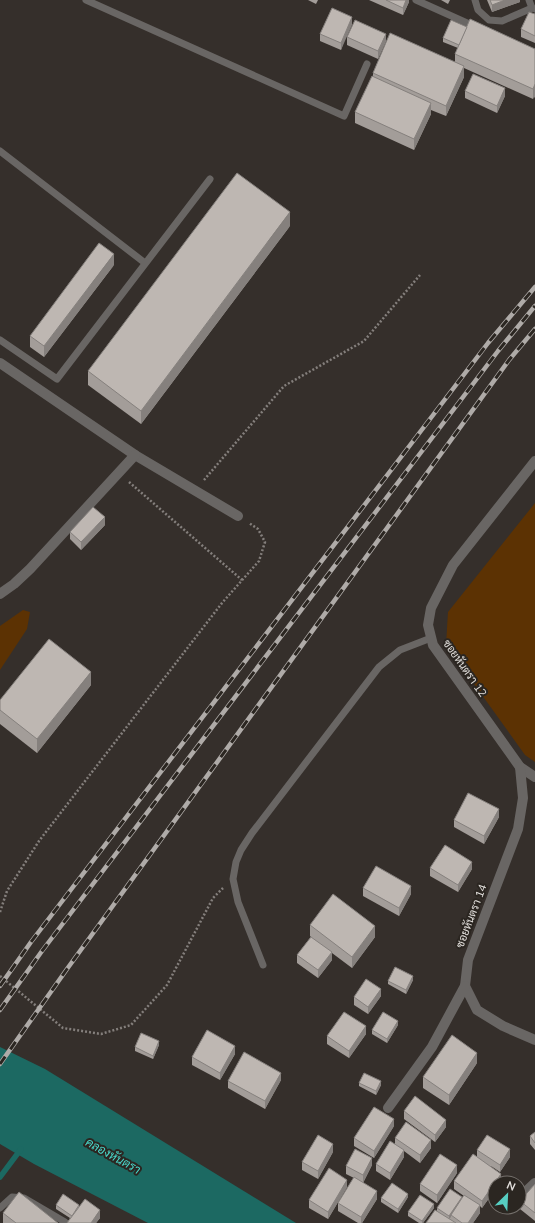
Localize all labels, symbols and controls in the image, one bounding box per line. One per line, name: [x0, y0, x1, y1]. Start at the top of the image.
street label: ซอยหันตรา 12: [440, 637, 490, 700]
street label: ซอยหันตรา 14: [452, 882, 490, 950]
water label: คลองหันตรา: [83, 1134, 144, 1177]
north arrow: [487, 1175, 527, 1215]
text: N: [504, 1178, 518, 1194]

